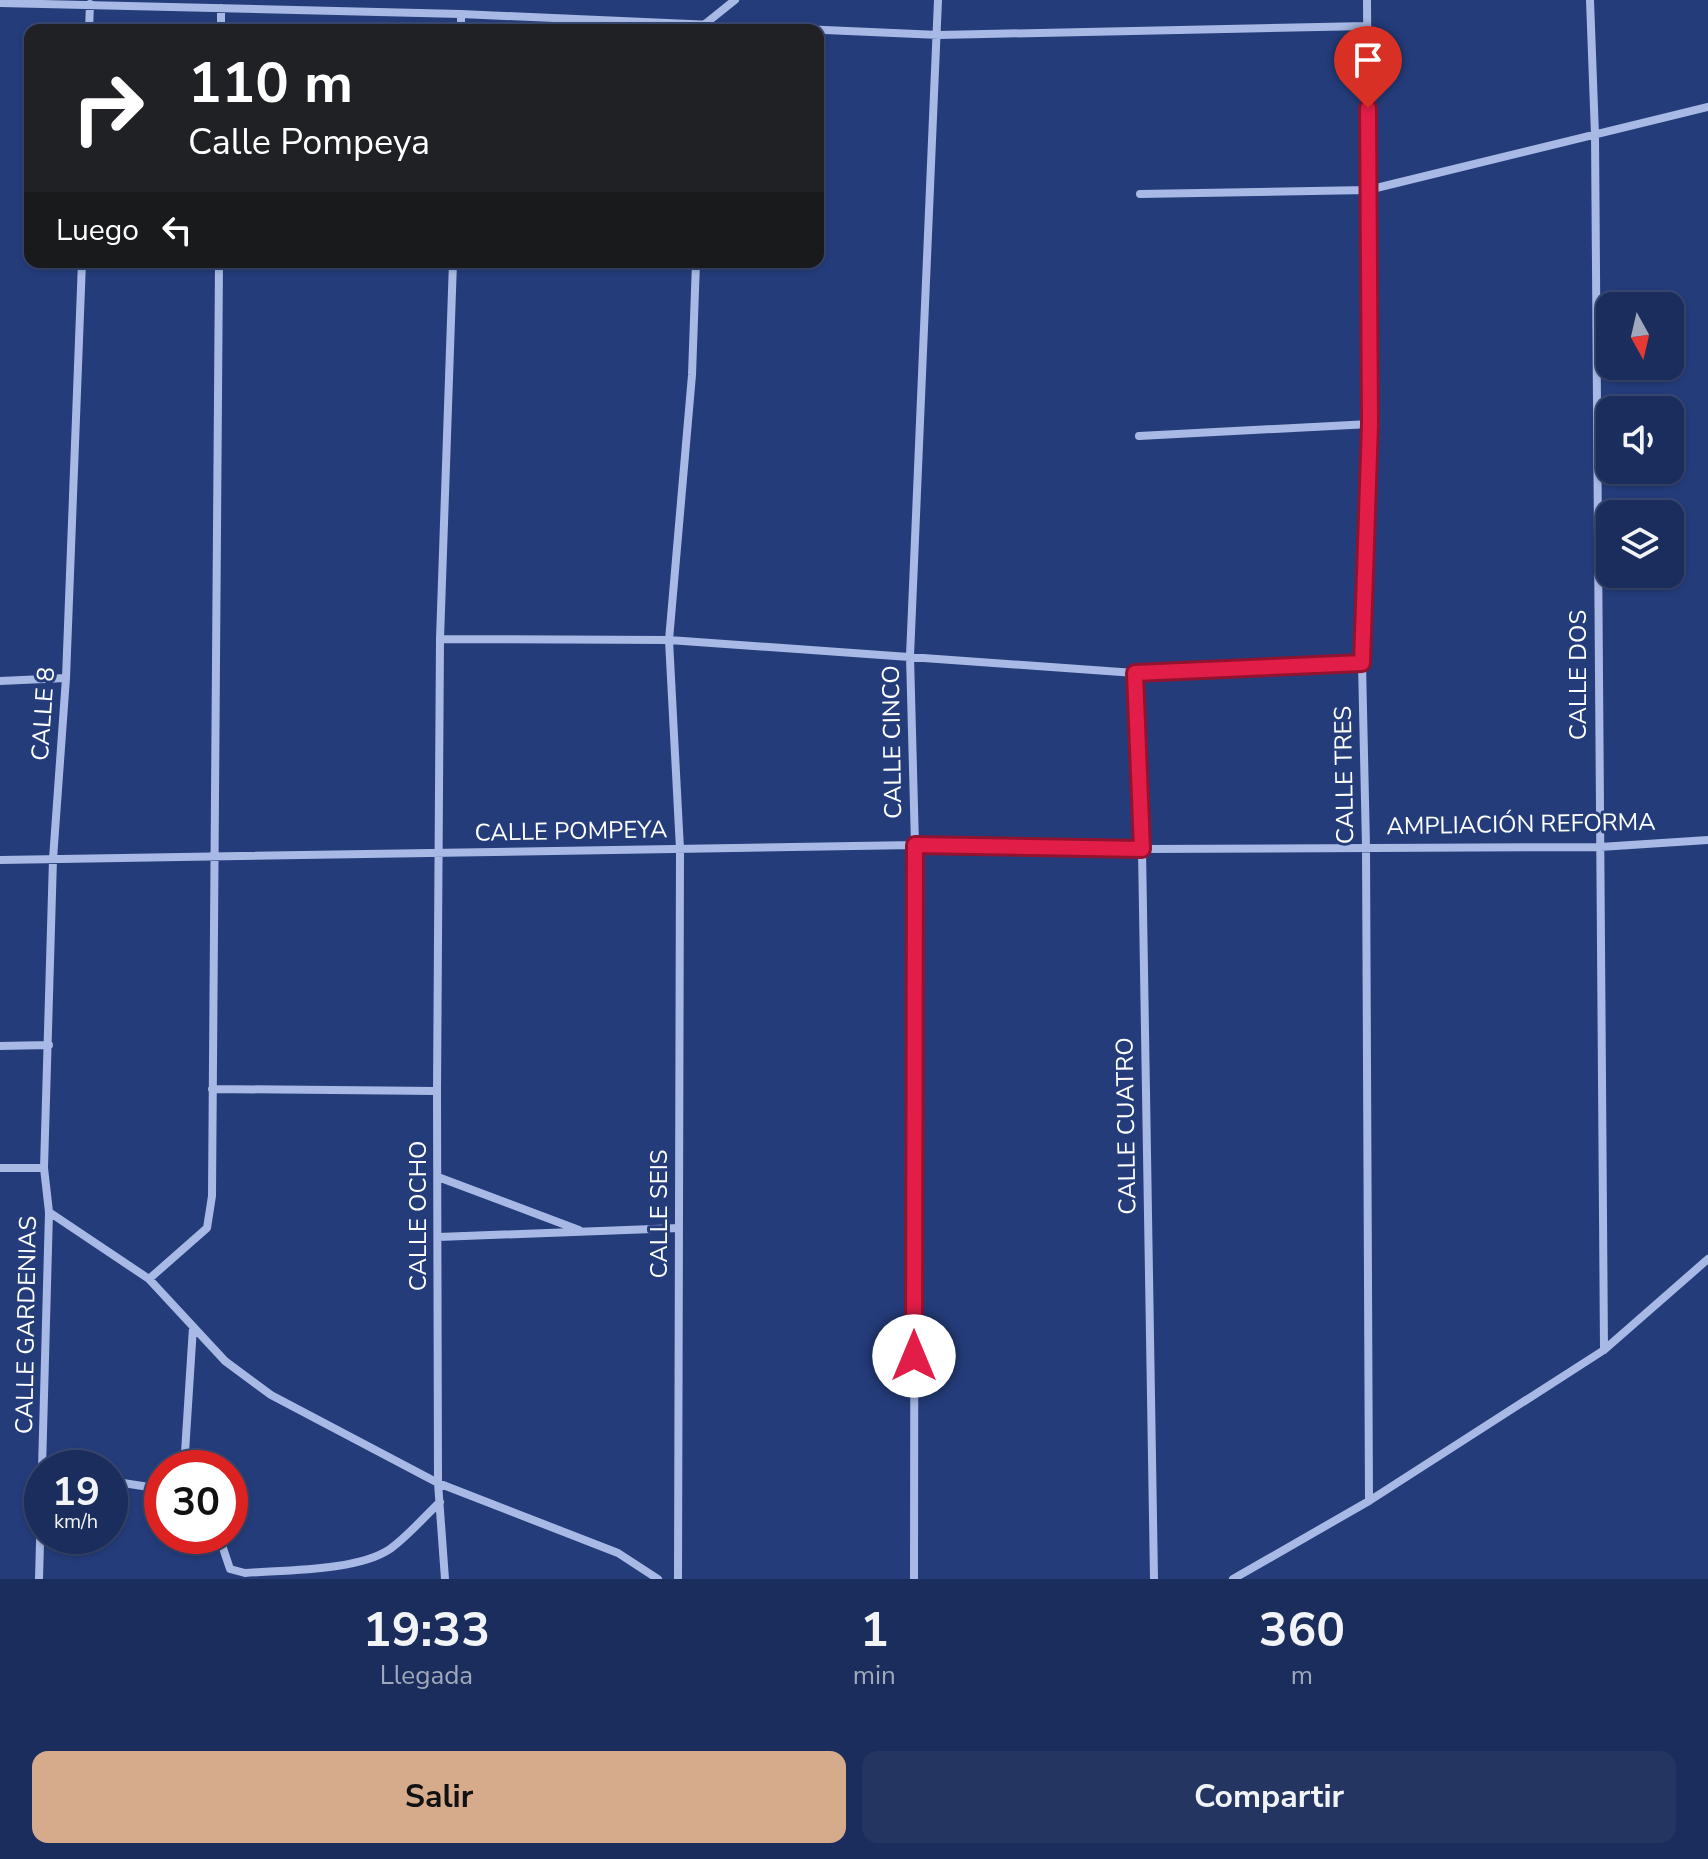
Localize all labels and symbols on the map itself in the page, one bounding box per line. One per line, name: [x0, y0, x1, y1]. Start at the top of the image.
pin: [1334, 26, 1402, 108]
north arrow: [1596, 292, 1684, 380]
street label: CALLE DOS: [1562, 610, 1594, 740]
street label: CALLE CINCO: [875, 665, 909, 819]
street label: CALLE 8: [24, 666, 62, 762]
street label: CALLE TRES: [1327, 705, 1361, 845]
street label: AMPLIACIÓN REFORMA: [1386, 806, 1657, 842]
street label: CALLE POMPEYA: [474, 813, 668, 849]
street label: CALLE CUATRO: [1108, 1037, 1144, 1215]
street label: CALLE OCHO: [402, 1141, 434, 1291]
street label: CALLE SEIS: [643, 1149, 675, 1279]
street label: CALLE GARDENIAS: [8, 1216, 44, 1434]
position arrow: [872, 1314, 956, 1398]
speed limit sign: 30: [144, 1450, 248, 1554]

